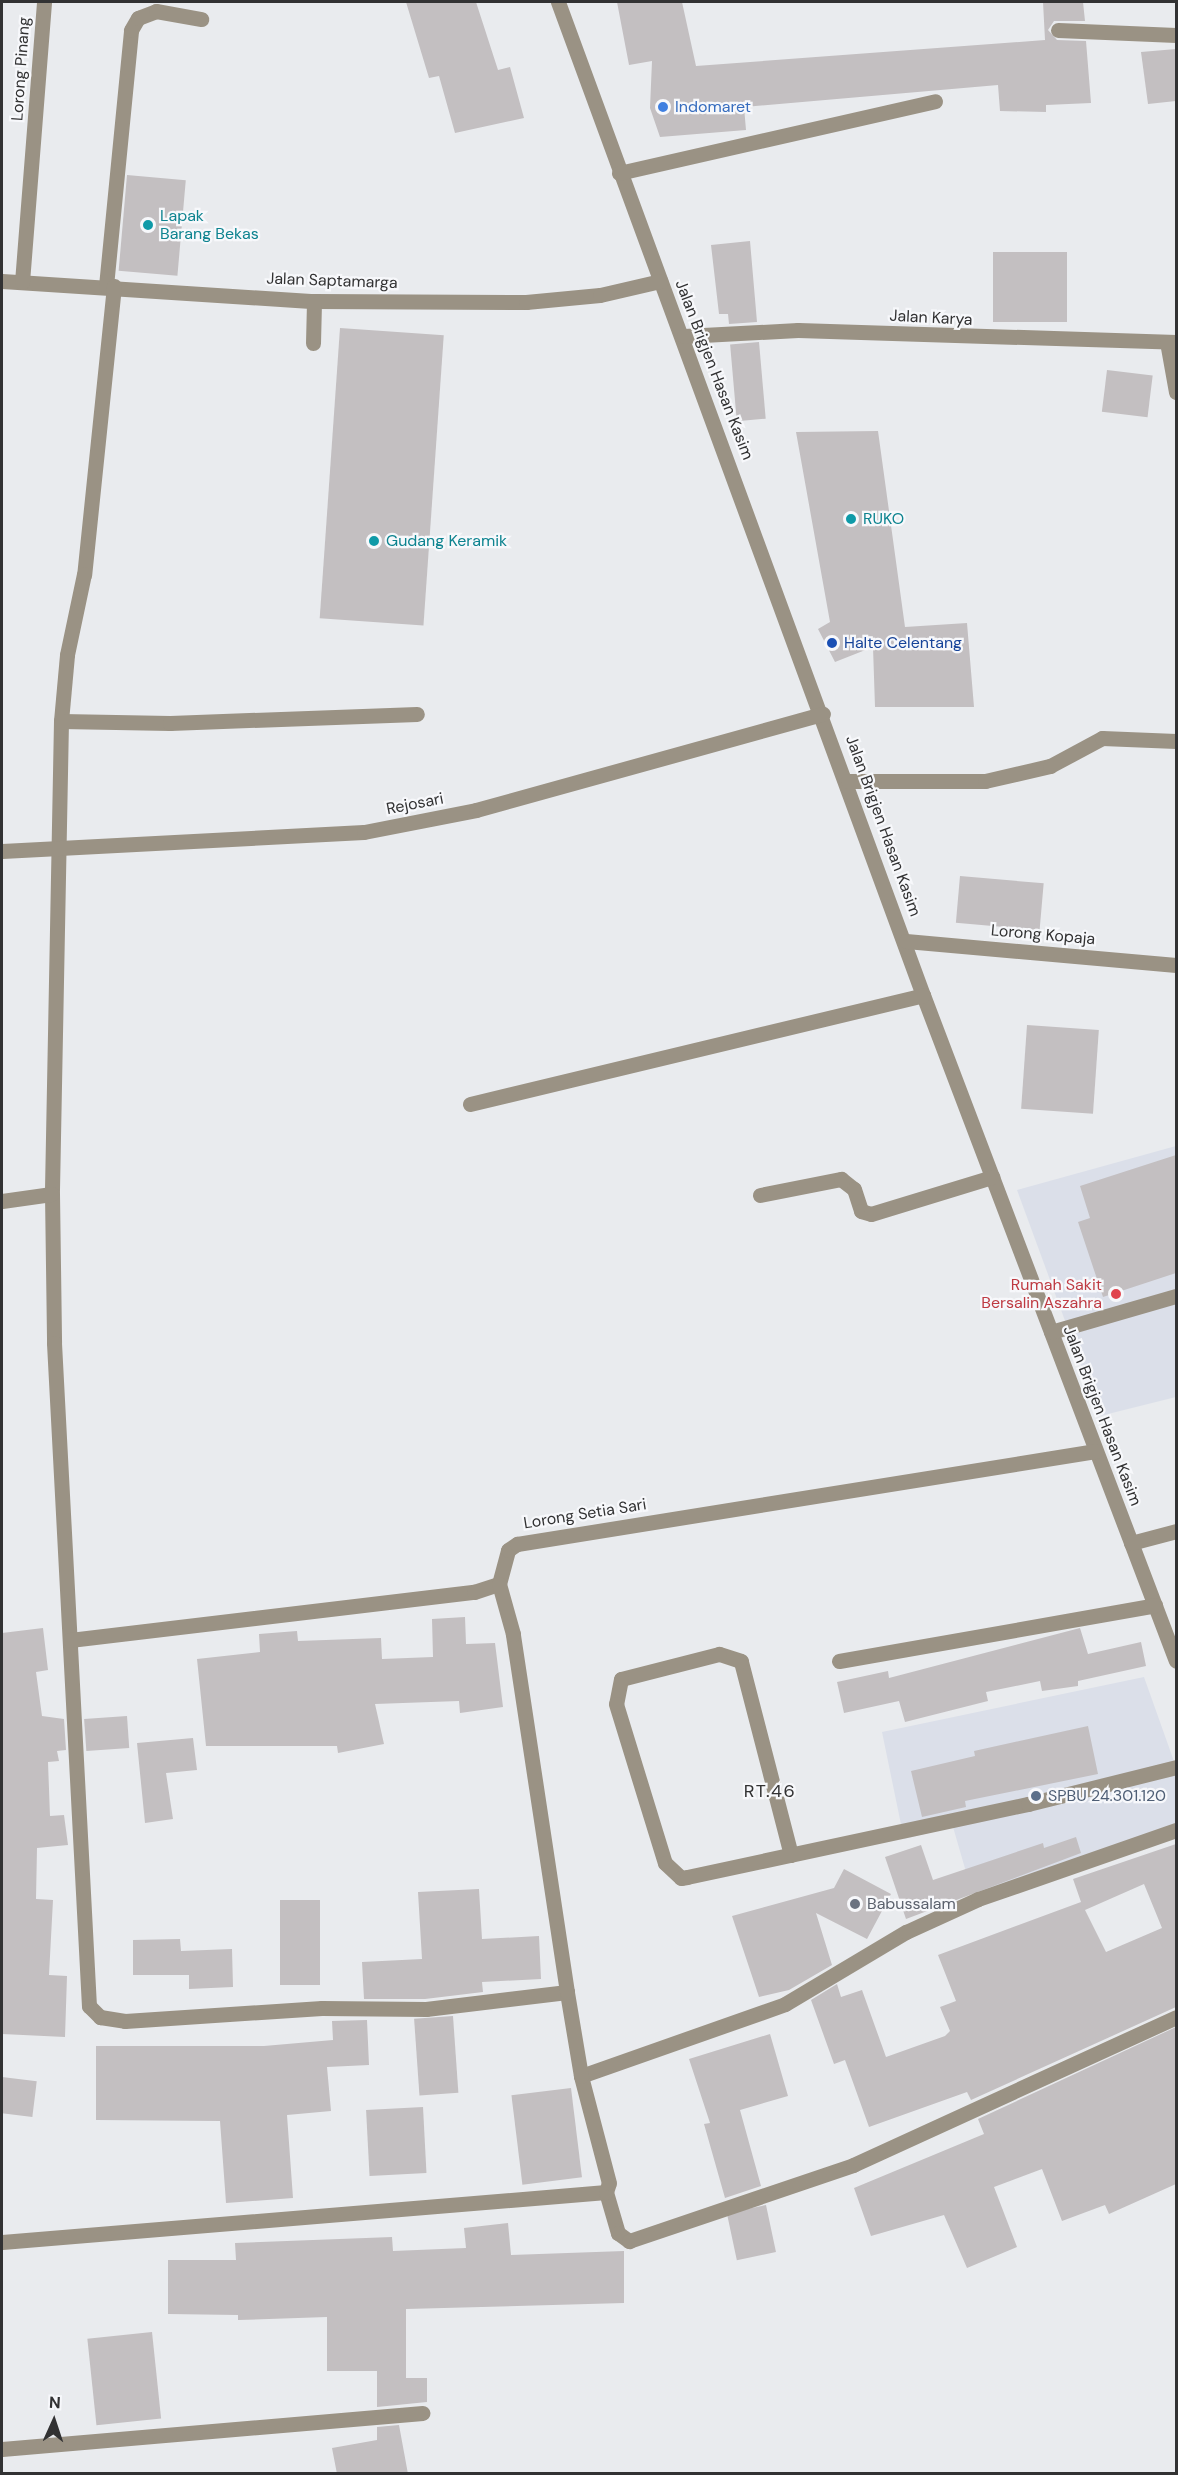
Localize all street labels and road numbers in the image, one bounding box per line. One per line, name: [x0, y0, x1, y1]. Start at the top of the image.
street label: Lorong Pinang: [8, 16, 34, 122]
street label: Jalan Saptamarga: [266, 269, 398, 293]
street label: Jalan Brigjen Hasan Kasim: [671, 277, 757, 463]
street label: Jalan Karya: [889, 306, 973, 330]
street label: Jalan Brigjen Hasan Kasim: [841, 733, 925, 919]
street label: Rejosari: [385, 789, 445, 819]
street label: Lorong Kopaja: [990, 921, 1096, 949]
street label: Jalan Brigjen Hasan Kasim: [1059, 1323, 1145, 1509]
street label: Lorong Setia Sari: [522, 1495, 648, 1533]

